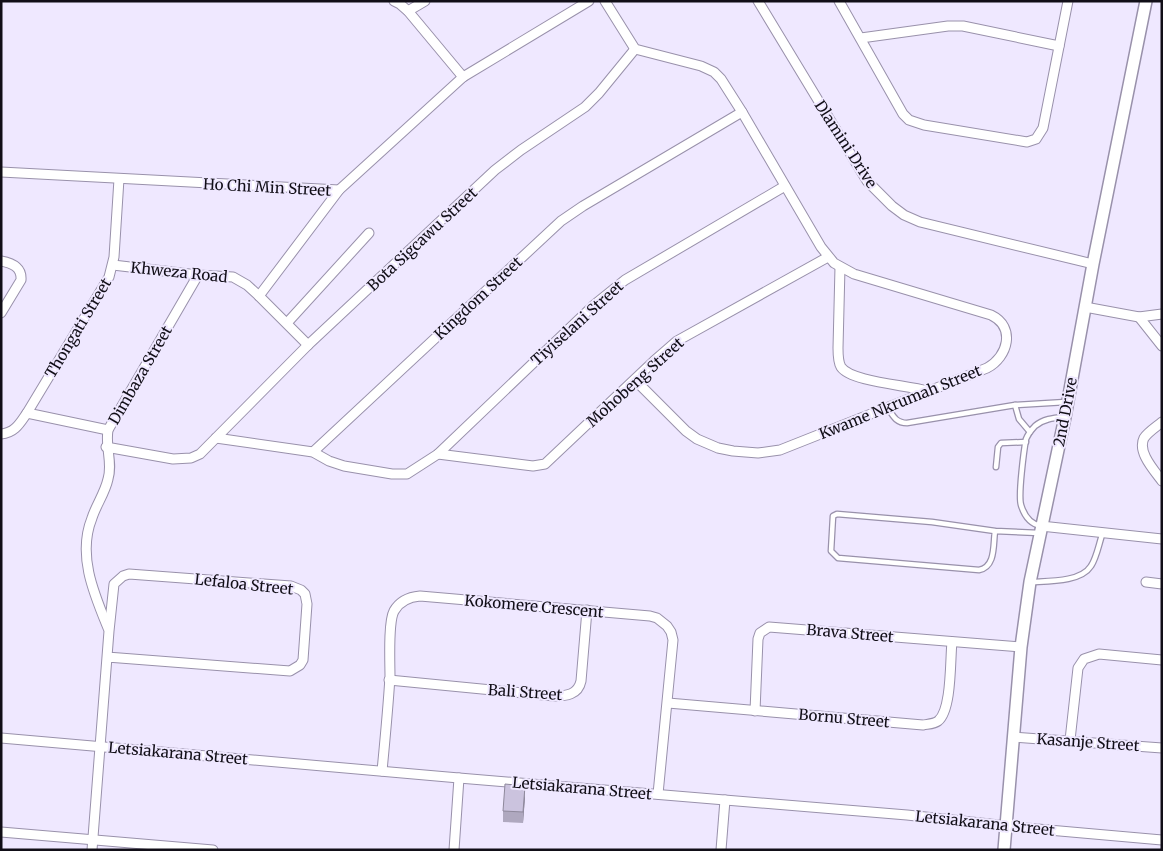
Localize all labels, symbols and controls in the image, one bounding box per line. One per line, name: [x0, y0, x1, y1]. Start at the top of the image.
street label: Dlamini Drive: [811, 97, 882, 192]
street label: Ho Chi Min Street: [202, 174, 332, 200]
street label: Bota Sigcawu Street: [363, 183, 481, 295]
street label: Kingdom Street: [430, 252, 526, 344]
street label: Khweza Road: [130, 257, 228, 287]
street label: Thongati Street: [41, 274, 115, 381]
street label: Tiyiselani Street: [527, 276, 627, 369]
street label: Dimbaza Street: [104, 322, 176, 428]
street label: Mohobeng Street: [582, 333, 688, 431]
street label: Kwame Nkrumah Street: [816, 361, 984, 443]
street label: 2nd Drive: [1049, 375, 1081, 448]
street label: Lefaloa Street: [194, 569, 295, 599]
street label: Kokomere Crescent: [464, 590, 604, 622]
street label: Brava Street: [806, 620, 894, 646]
street label: Bali Street: [487, 680, 563, 704]
street label: Bornu Street: [798, 705, 890, 731]
street label: Kasanje Street: [1036, 729, 1140, 755]
street label: Letsiakarana Street: [107, 737, 249, 769]
street label: Letsiakarana Street: [511, 772, 653, 804]
street label: Letsiakarana Street: [914, 806, 1056, 840]

